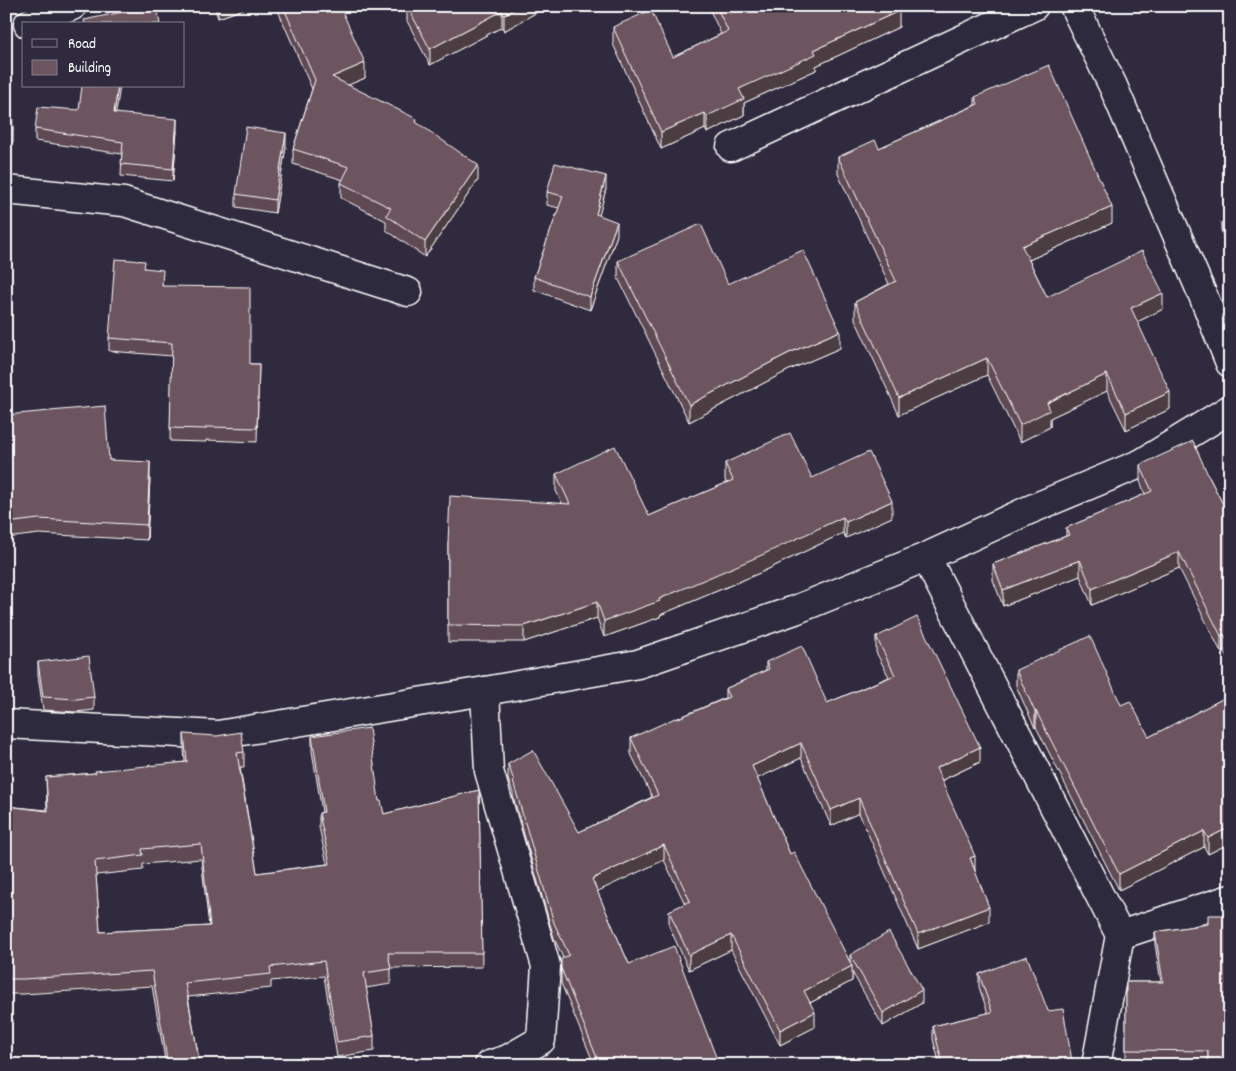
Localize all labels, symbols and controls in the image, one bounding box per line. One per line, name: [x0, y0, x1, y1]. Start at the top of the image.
legend: [22, 22, 185, 88]
text: Road: [68, 34, 96, 56]
text: Building: [68, 58, 111, 80]

